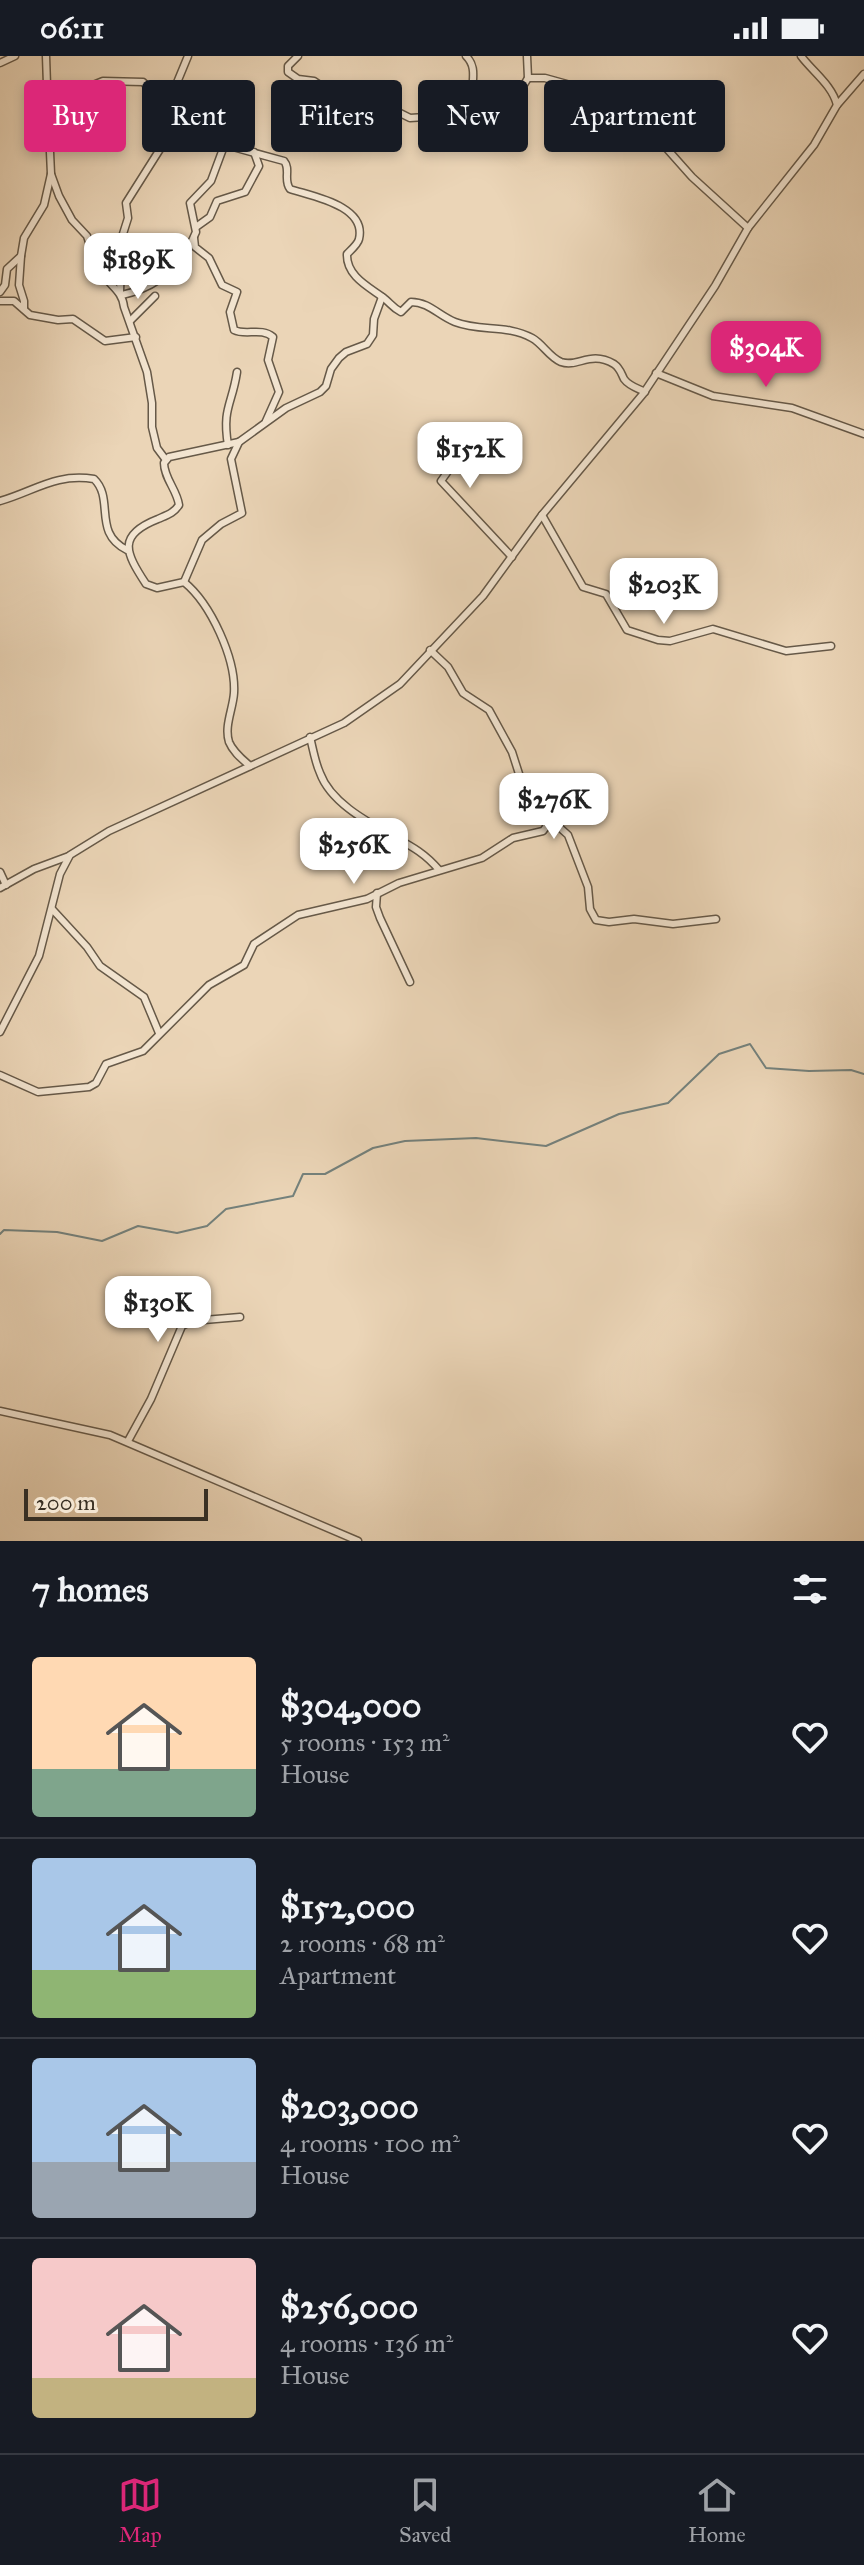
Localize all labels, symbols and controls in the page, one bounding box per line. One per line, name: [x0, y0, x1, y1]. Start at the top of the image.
text: 06:11: [40, 10, 104, 46]
chip: Buy: [24, 80, 126, 152]
chip: Rent: [142, 80, 255, 152]
chip: Filters: [271, 80, 402, 152]
chip: New: [418, 80, 528, 152]
chip: Apartment: [544, 80, 725, 152]
pin: $189K: [82, 233, 194, 301]
text: $189K: [102, 243, 174, 275]
pin: $304K: [710, 321, 822, 389]
text: $304K: [729, 331, 803, 363]
pin: $152K: [414, 422, 526, 490]
text: $152K: [435, 432, 505, 464]
pin: $203K: [608, 558, 720, 626]
text: $203K: [628, 568, 700, 600]
pin: $276K: [498, 773, 610, 841]
text: $276K: [517, 783, 591, 815]
pin: $256K: [298, 818, 410, 886]
text: $256K: [318, 828, 390, 860]
pin: $130K: [102, 1276, 214, 1344]
text: $130K: [123, 1286, 193, 1318]
scale bar: [24, 1485, 208, 1521]
text: 200 m: [36, 1489, 96, 1516]
icon: filters: [788, 1567, 832, 1611]
text: 7 homes: [32, 1569, 149, 1610]
text: $304,000: [280, 1685, 422, 1726]
icon: home: [96, 1689, 192, 1785]
icon: heart: [788, 1715, 832, 1759]
text: 5 rooms · 153 m²: [280, 1726, 450, 1758]
text: House: [280, 1758, 350, 1790]
text: $152,000: [280, 1886, 415, 1927]
icon: home: [96, 1890, 192, 1986]
icon: heart: [788, 1916, 832, 1960]
text: 2 rooms · 68 m²: [280, 1927, 445, 1959]
text: Apartment: [280, 1959, 396, 1991]
text: $203,000: [280, 2086, 419, 2127]
icon: home: [96, 2090, 192, 2186]
icon: heart: [788, 2116, 832, 2160]
text: 4 rooms · 100 m²: [280, 2127, 460, 2159]
text: House: [280, 2159, 350, 2191]
text: $256,000: [280, 2286, 418, 2327]
icon: home: [96, 2290, 192, 2386]
icon: heart: [788, 2316, 832, 2360]
text: 4 rooms · 136 m²: [280, 2327, 453, 2359]
text: House: [280, 2359, 350, 2391]
tab: Map: [118, 2473, 162, 2548]
tab: Saved: [399, 2473, 451, 2548]
tab: Home: [688, 2473, 746, 2548]

